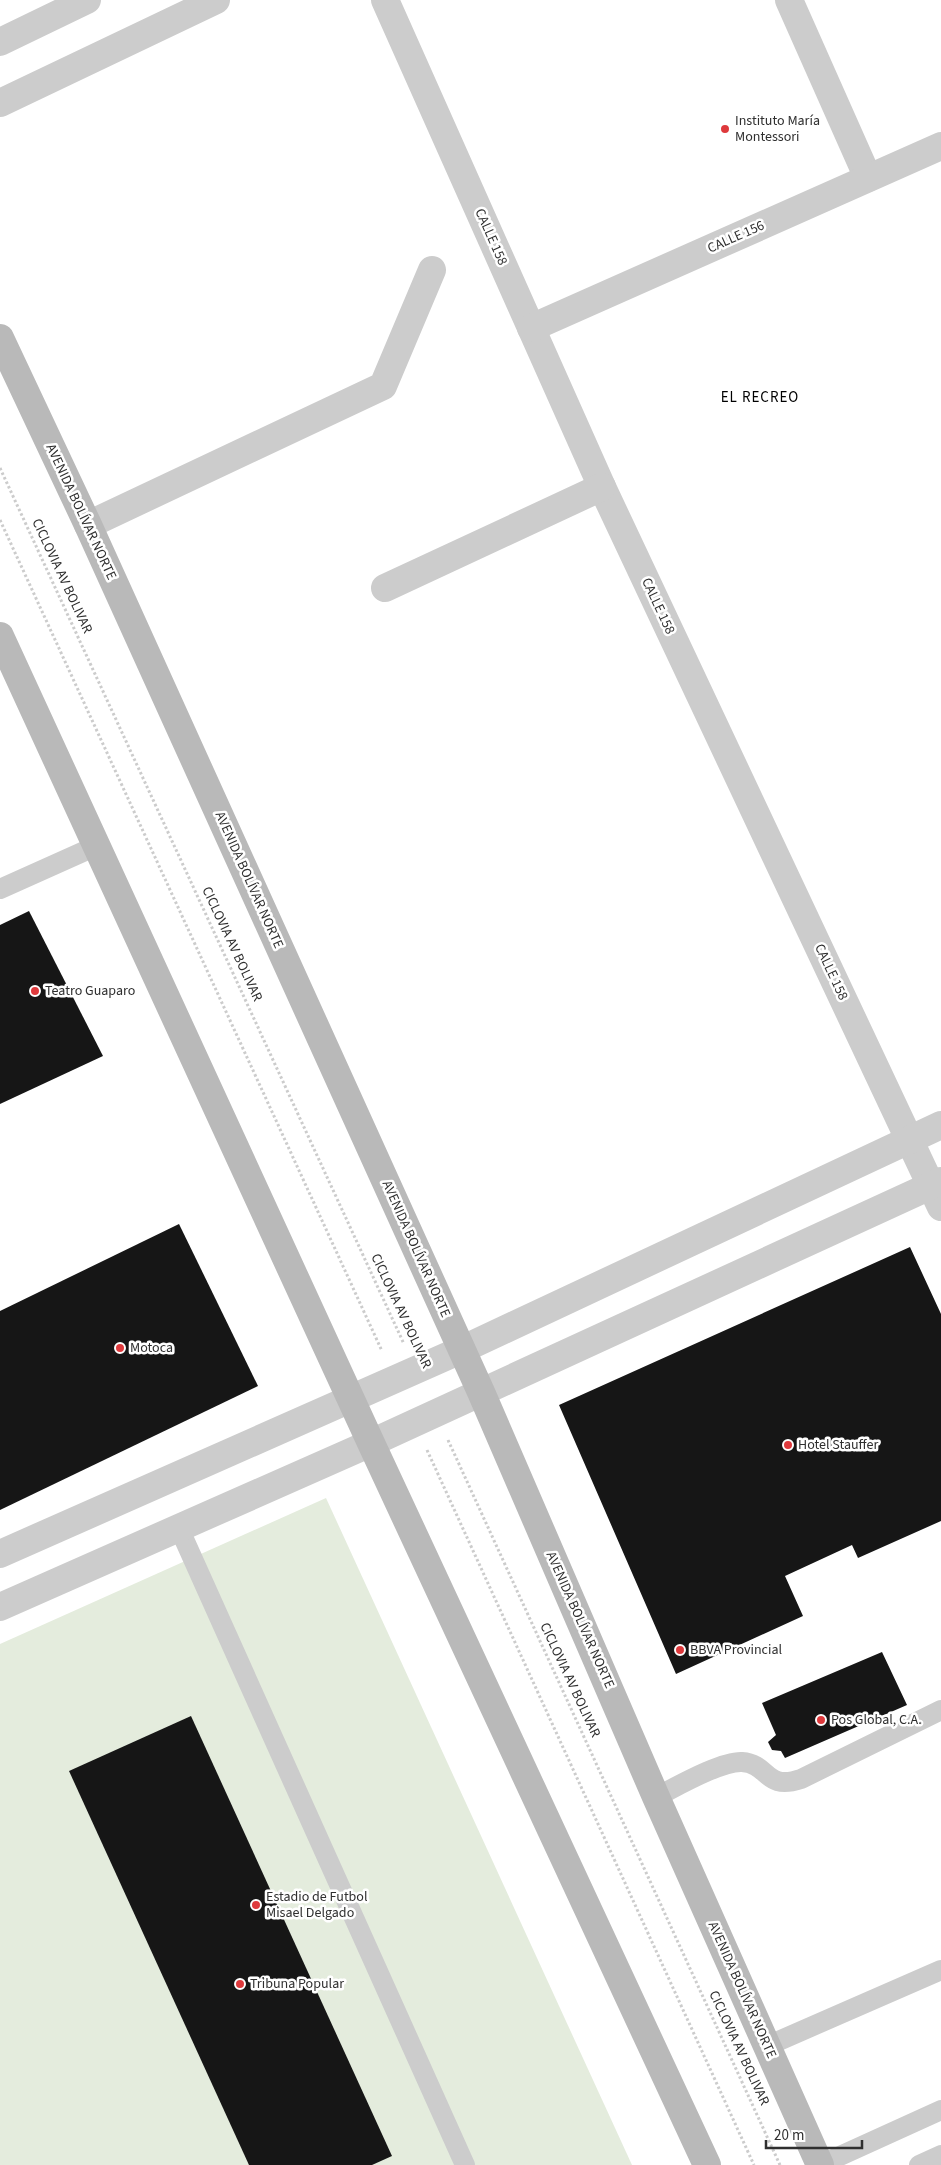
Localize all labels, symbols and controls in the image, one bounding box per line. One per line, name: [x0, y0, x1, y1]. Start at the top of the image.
place label: Instituto María Montessori: [735, 111, 820, 147]
marker: Instituto María Montessori: [719, 123, 731, 135]
street label: CALLE 158: [470, 205, 512, 269]
street label: CALLE 156: [704, 216, 768, 258]
district label: EL RECREO: [721, 387, 799, 408]
street label: AVENIDA BOLÍVAR NORTE: [41, 441, 121, 583]
street label: CICLOVIA AV BOLIVAR: [27, 515, 97, 637]
street label: CALLE 158: [636, 574, 680, 638]
street label: AVENIDA BOLÍVAR NORTE: [210, 808, 288, 952]
street label: CICLOVIA AV BOLIVAR: [197, 883, 267, 1005]
street label: CALLE 158: [809, 940, 853, 1004]
place label: Teatro Guaparo: [45, 981, 135, 1001]
marker: Teatro Guaparo: [29, 985, 41, 997]
street label: AVENIDA BOLÍVAR NORTE: [377, 1177, 455, 1321]
street label: CICLOVIA AV BOLIVAR: [366, 1250, 436, 1372]
place label: Motoca: [130, 1338, 173, 1358]
marker: Motoca: [114, 1342, 126, 1354]
place label: Hotel Stauffer: [798, 1435, 878, 1455]
marker: Hotel Stauffer: [782, 1439, 794, 1451]
street label: AVENIDA BOLÍVAR NORTE: [541, 1548, 619, 1692]
street label: CICLOVIA AV BOLIVAR: [535, 1619, 605, 1741]
place label: BBVA Provincial: [690, 1640, 783, 1660]
marker: BBVA Provincial: [674, 1644, 686, 1656]
place label: Pos Global, C.A.: [831, 1710, 922, 1730]
marker: Pos Global, C.A.: [815, 1714, 827, 1726]
place label: Estadio de Futbol Misael Delgado: [266, 1887, 368, 1923]
marker: Estadio de Futbol Misael Delgado: [250, 1899, 262, 1911]
street label: AVENIDA BOLÍVAR NORTE: [703, 1918, 781, 2062]
place label: Tribuna Popular: [250, 1974, 344, 1994]
marker: Tribuna Popular: [234, 1978, 246, 1990]
street label: CICLOVIA AV BOLIVAR: [704, 1987, 774, 2109]
scale bar: [766, 2118, 862, 2150]
text: 20 m: [774, 2125, 804, 2146]

